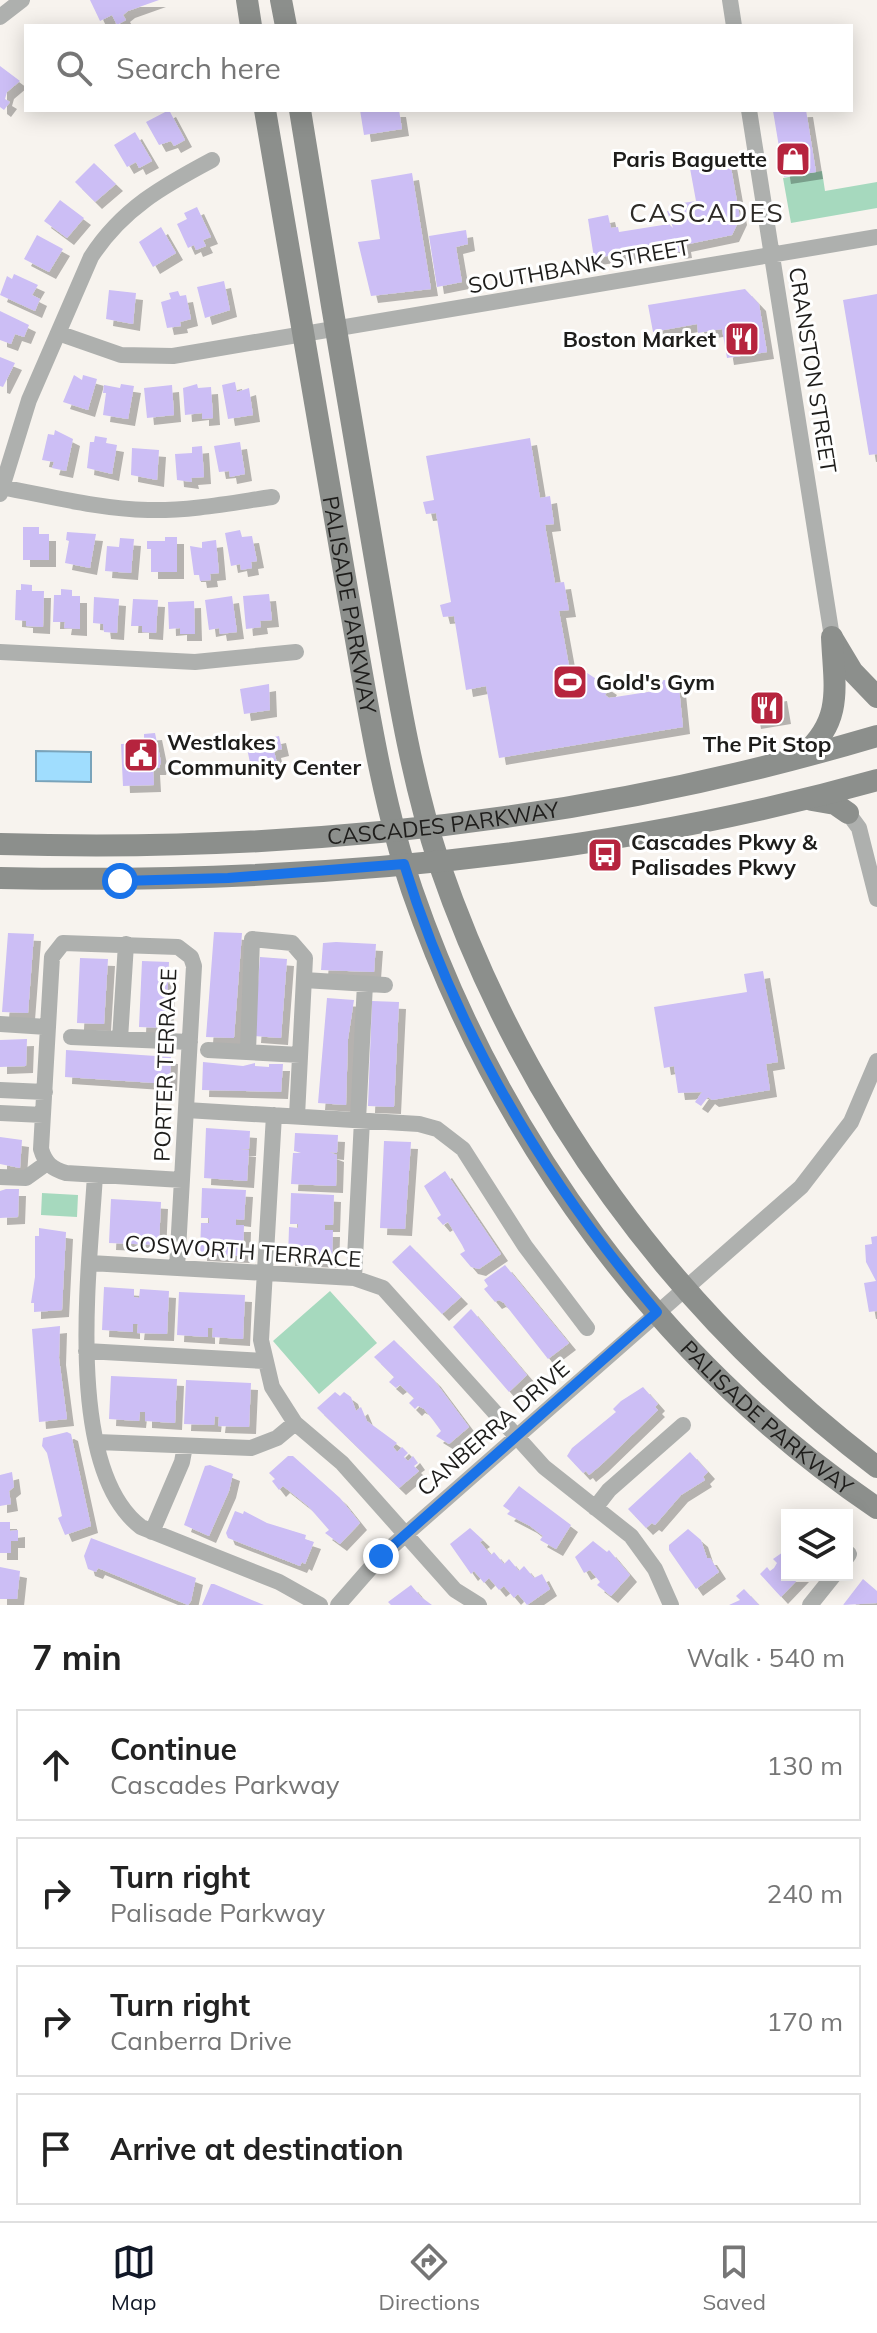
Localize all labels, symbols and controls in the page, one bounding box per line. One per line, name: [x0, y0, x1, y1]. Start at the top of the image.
search box: [24, 24, 853, 112]
icon: search: [52, 46, 96, 90]
text: Search here: [116, 49, 281, 87]
shop icon: Paris Baguette: [774, 140, 812, 178]
place label: Paris Baguette: [612, 145, 767, 173]
district label: CASCADES: [629, 196, 785, 229]
street label: SOUTHBANK STREET: [466, 233, 692, 299]
street label: CRANSTON STREET: [783, 265, 843, 475]
restaurant icon: Boston Market: [723, 320, 761, 358]
place label: Boston Market: [563, 325, 716, 353]
street label: PALISADE PARKWAY: [317, 494, 383, 717]
sports icon: Gold's Gym: [551, 663, 589, 701]
place label: Gold's Gym: [596, 668, 715, 696]
restaurant icon: The Pit Stop: [748, 689, 786, 727]
place label: Westlakes Community Center: [167, 728, 361, 781]
place label: The Pit Stop: [703, 730, 831, 758]
public building icon: Westlakes Community Center: [122, 736, 160, 774]
street label: CASCADES PARKWAY: [326, 795, 561, 851]
place label: Cascades Pkwy & Palisades Pkwy: [631, 828, 818, 881]
bus stop icon: Cascades Pkwy & Palisades Pkwy: [586, 836, 624, 874]
route start: [102, 863, 138, 899]
street label: PORTER TERRACE: [148, 968, 182, 1162]
street label: COSWORTH TERRACE: [124, 1229, 362, 1273]
street label: PALISADE PARKWAY: [675, 1334, 859, 1501]
street label: CANBERRA DRIVE: [411, 1354, 575, 1502]
map controls: [781, 1509, 853, 1581]
button: layers: [781, 1509, 853, 1581]
route end: [363, 1538, 399, 1574]
text: 7 min: [32, 1636, 122, 1679]
text: Walk · 540 m: [686, 1641, 845, 1674]
text: Continue: [110, 1730, 237, 1768]
icon: ahead: [34, 1743, 78, 1787]
text: 130 m: [767, 1749, 843, 1782]
text: Cascades Parkway: [110, 1768, 340, 1801]
text: Turn right: [110, 1858, 250, 1896]
icon: right: [34, 1871, 78, 1915]
text: 240 m: [767, 1877, 843, 1910]
text: Palisade Parkway: [110, 1896, 325, 1929]
text: Turn right: [110, 1986, 250, 2024]
icon: right: [34, 1999, 78, 2043]
text: 170 m: [767, 2005, 843, 2038]
text: Canberra Drive: [110, 2024, 292, 2057]
icon: arrive: [34, 2127, 78, 2171]
text: Arrive at destination: [110, 2130, 404, 2168]
tab: Map: [111, 2240, 156, 2316]
tab: Directions: [379, 2240, 480, 2316]
tab: Saved: [702, 2240, 766, 2316]

